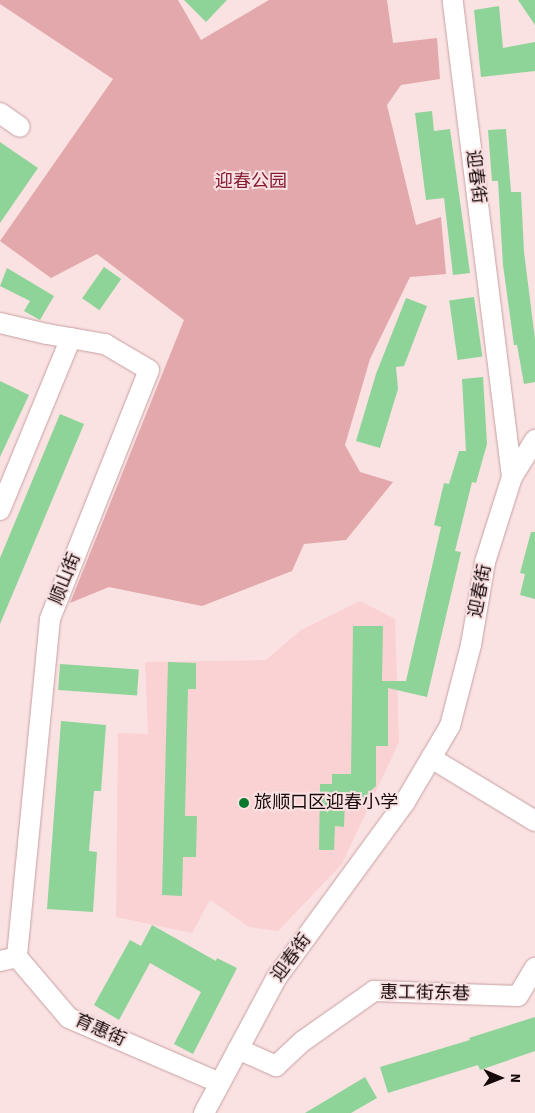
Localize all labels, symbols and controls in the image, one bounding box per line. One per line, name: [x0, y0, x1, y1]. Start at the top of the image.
street label: 迎春街: [461, 149, 489, 205]
park label: 迎春公园: [215, 171, 287, 193]
street label: 顺山街: [46, 550, 86, 608]
street label: 迎春街: [465, 562, 497, 620]
place label: 旅顺口区迎春小学: [254, 792, 398, 814]
marker: 旅顺口区迎春小学: [238, 797, 250, 809]
street label: 迎春街: [267, 930, 317, 986]
street label: 惠工街东巷: [380, 982, 470, 1006]
street label: 育惠街: [71, 1010, 129, 1052]
north arrow: [475, 1053, 525, 1103]
text: N: [505, 1073, 525, 1083]

